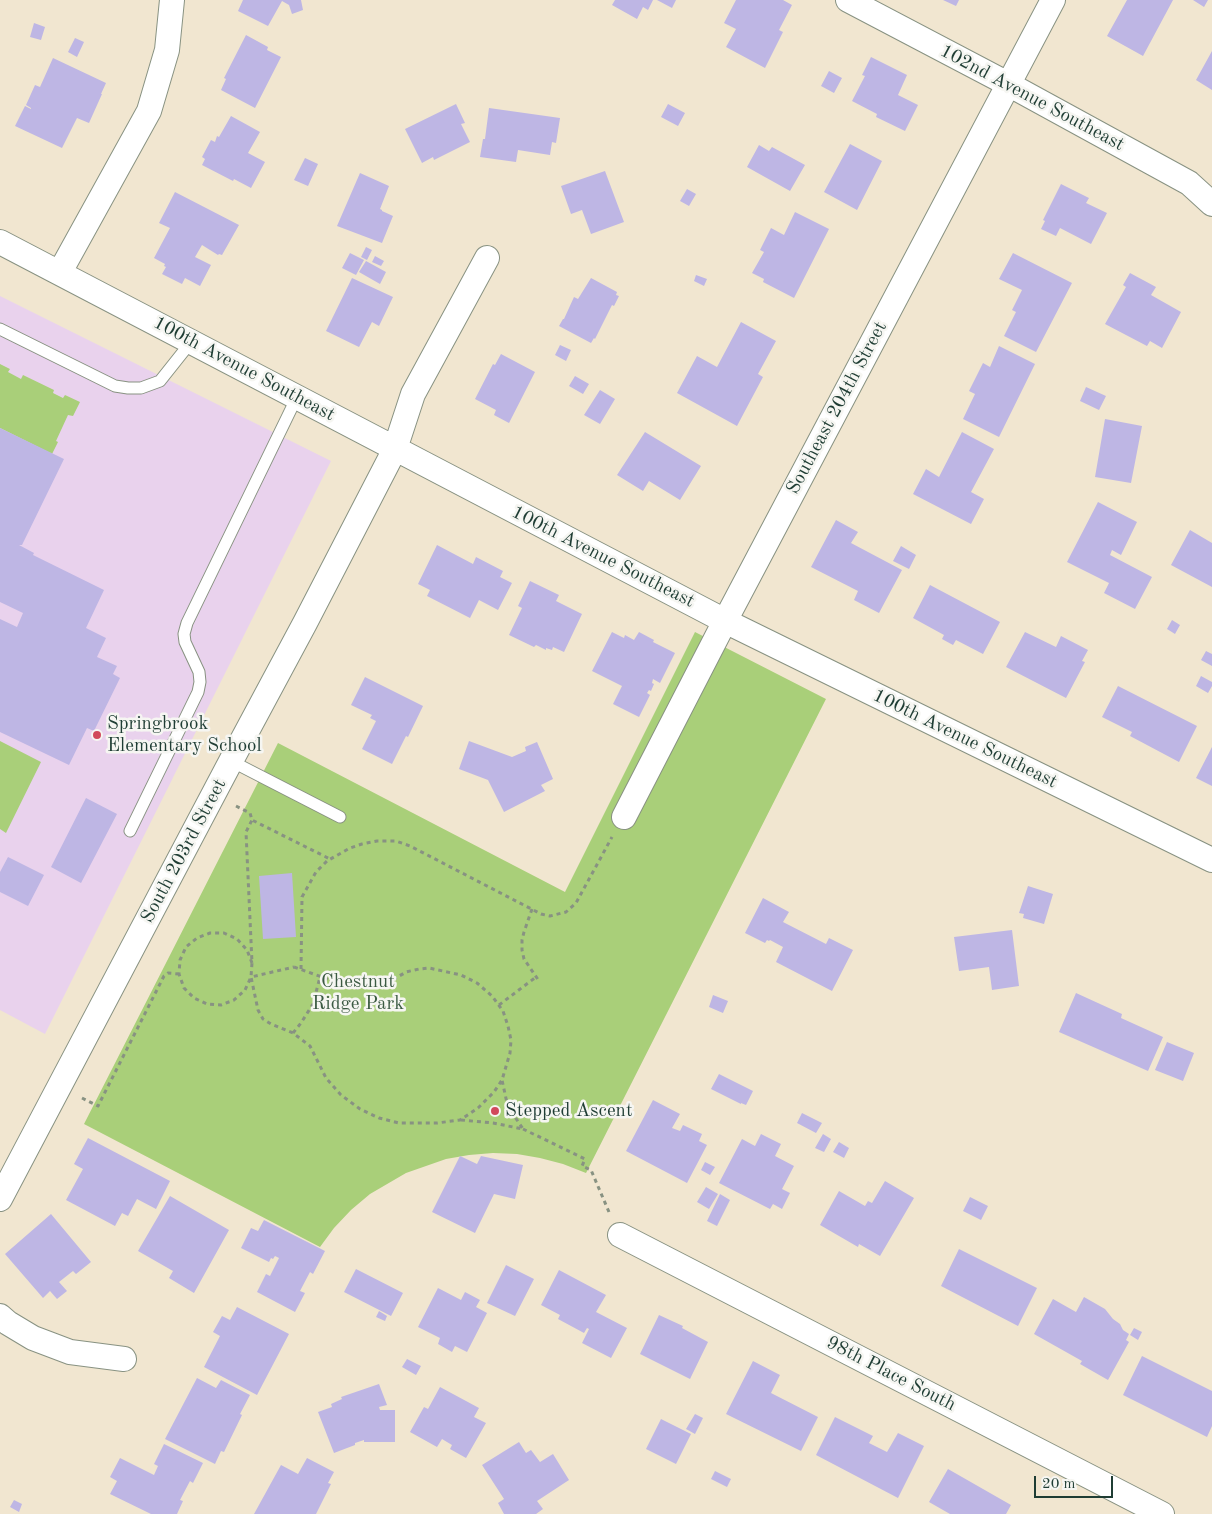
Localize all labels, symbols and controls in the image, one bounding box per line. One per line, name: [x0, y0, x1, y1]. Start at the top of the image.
street label: 102nd Avenue Southeast: [936, 40, 1128, 156]
street label: 100th Avenue Southeast: [149, 311, 339, 427]
street label: Southeast 204th Street: [782, 318, 892, 498]
street label: 100th Avenue Southeast: [508, 501, 698, 613]
street label: 100th Avenue Southeast: [869, 684, 1061, 794]
place label: Springbrook Elementary School: [107, 713, 262, 757]
marker: Springbrook Elementary School: [91, 729, 103, 741]
street label: South 203rd Street: [136, 775, 232, 927]
park label: Chestnut Ridge Park: [312, 971, 404, 1015]
place label: Stepped Ascent: [505, 1100, 633, 1122]
marker: Stepped Ascent: [489, 1105, 501, 1117]
street label: 98th Place South: [822, 1332, 960, 1416]
scale bar: [1037, 1466, 1116, 1498]
text: 20 m: [1042, 1477, 1076, 1492]

